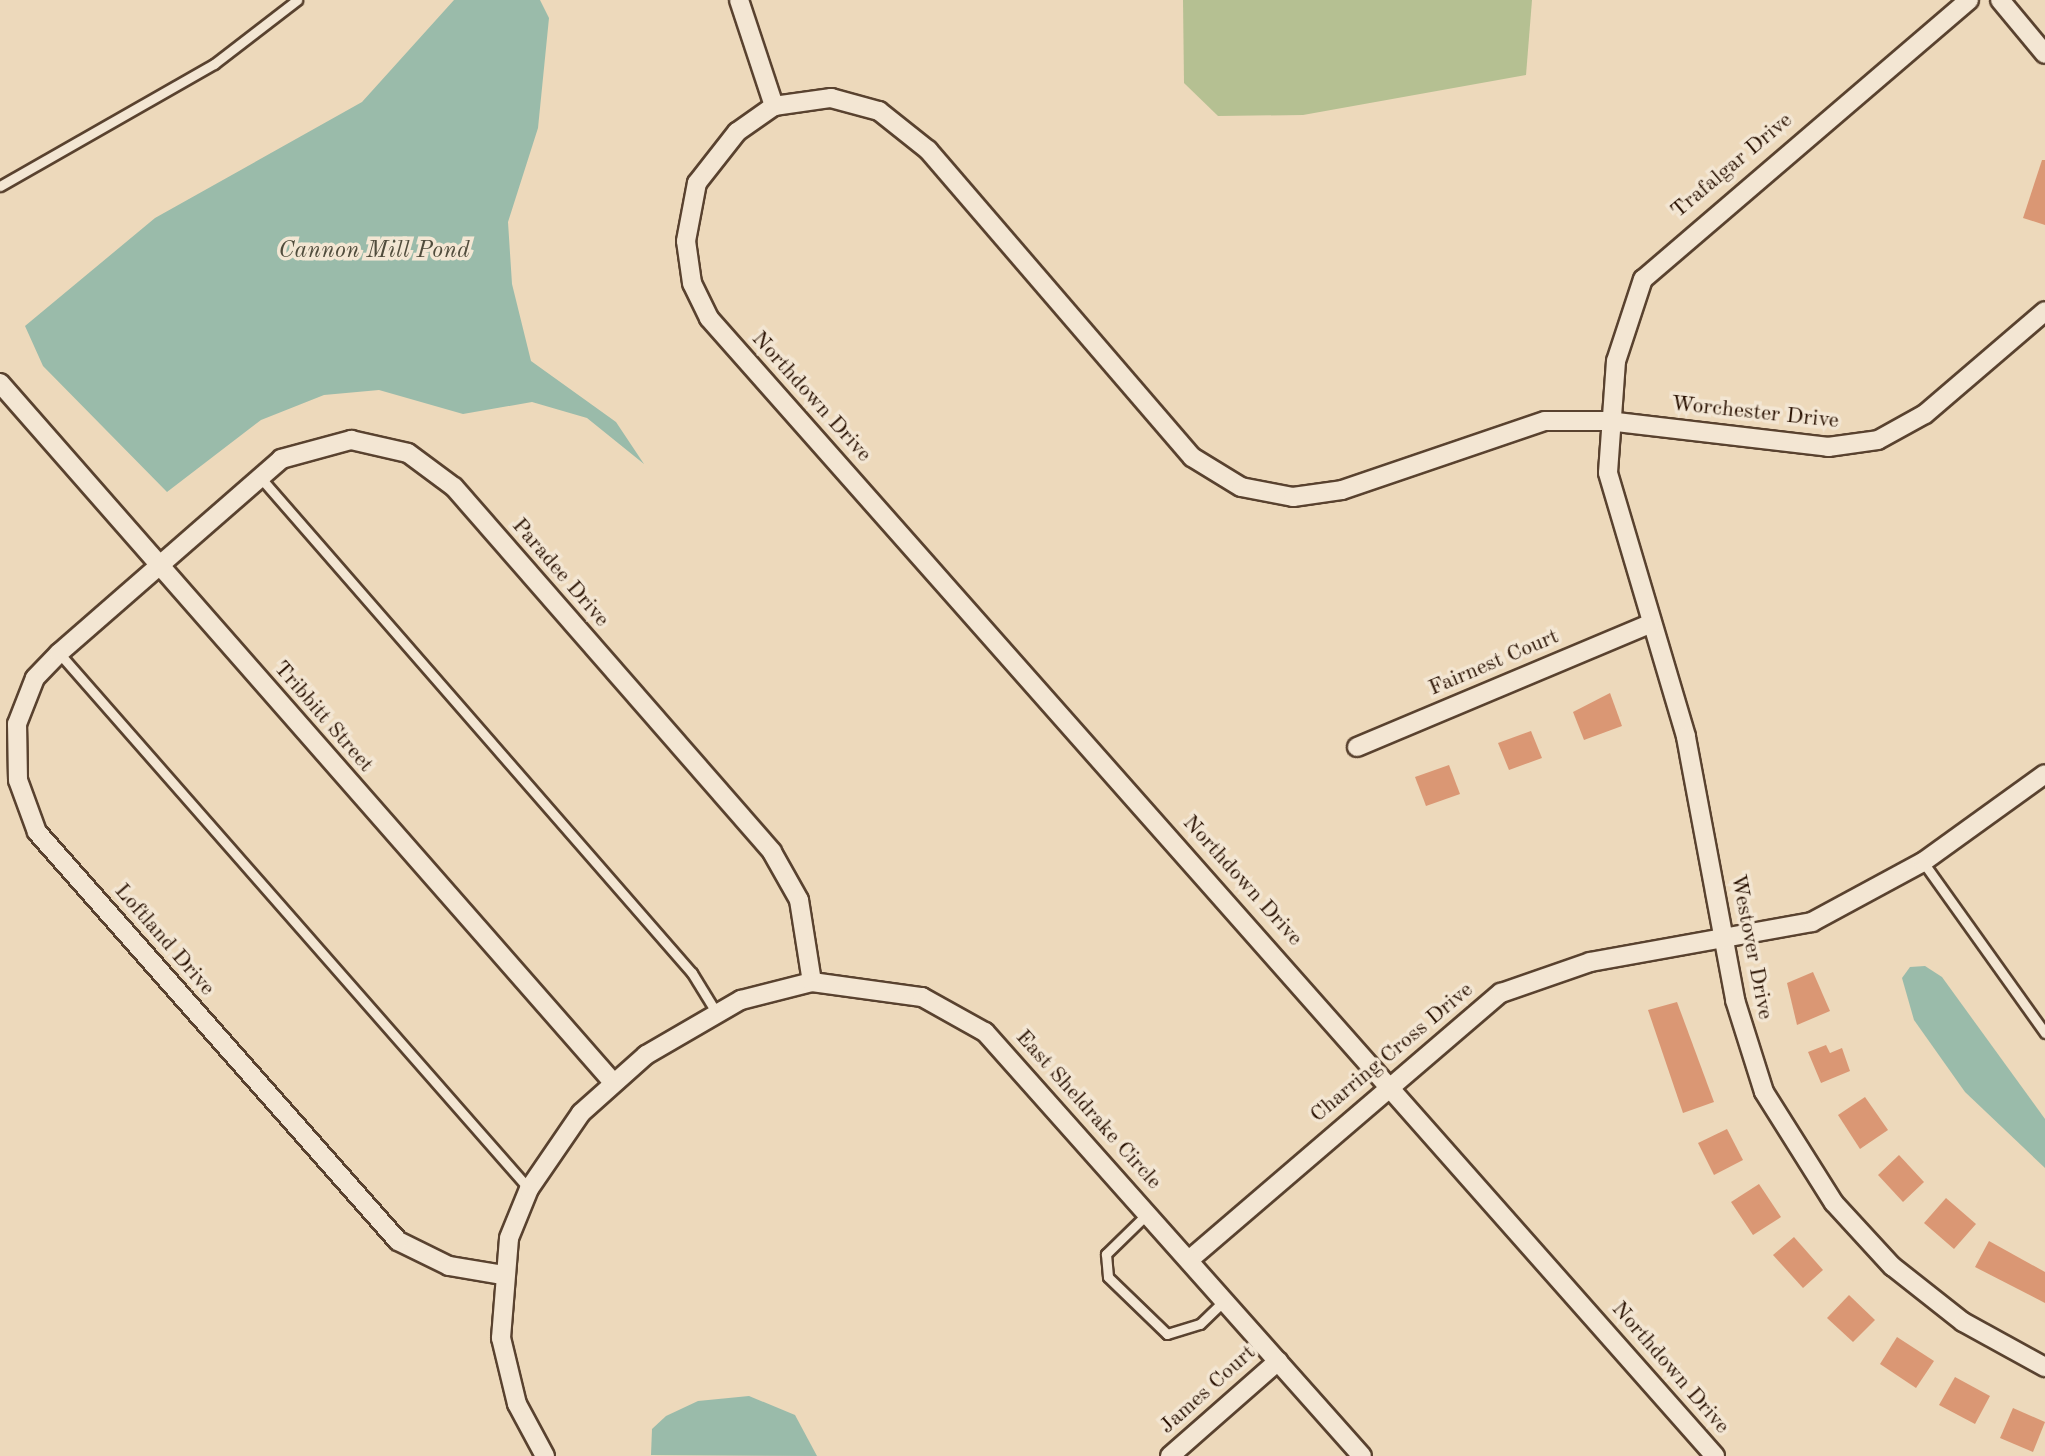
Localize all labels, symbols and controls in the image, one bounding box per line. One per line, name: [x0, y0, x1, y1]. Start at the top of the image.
street label: Trafalgar Drive: [1666, 108, 1798, 224]
water label: Cannon Mill Pond: [278, 238, 470, 266]
street label: Northdown Drive: [745, 326, 877, 468]
street label: Worchester Drive: [1670, 391, 1840, 435]
street label: Paradee Drive: [506, 513, 614, 633]
street label: Fairnest Court: [1425, 624, 1563, 702]
street label: Tribbitt Street: [267, 656, 379, 778]
street label: Northdown Drive: [1176, 810, 1308, 952]
street label: Westover Drive: [1724, 872, 1778, 1022]
street label: Loftland Drive: [108, 879, 220, 1001]
street label: Charring Cross Drive: [1305, 977, 1479, 1129]
street label: East Sheldrake Circle: [1009, 1025, 1167, 1195]
street label: Northdown Drive: [1605, 1296, 1735, 1440]
street label: James Court: [1155, 1340, 1261, 1440]

